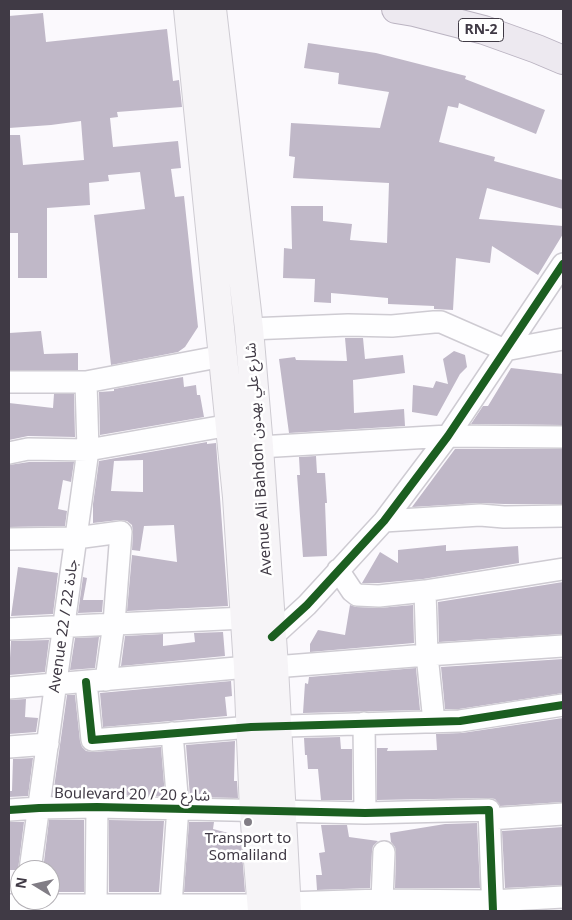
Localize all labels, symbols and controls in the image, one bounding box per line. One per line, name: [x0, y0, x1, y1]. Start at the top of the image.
road number: RN-2: [458, 18, 504, 42]
street label: Avenue Ali Bahdon شارع علي بهدون: [242, 342, 276, 576]
street label: Avenue 22 / جادة 22: [46, 558, 82, 694]
street label: Boulevard 20 / شارع 20: [54, 785, 210, 805]
marker: Transport to Somaliland: [242, 816, 254, 828]
place label: Transport to Somaliland: [205, 830, 291, 865]
north arrow: [10, 860, 60, 910]
text: N: [10, 876, 31, 890]

